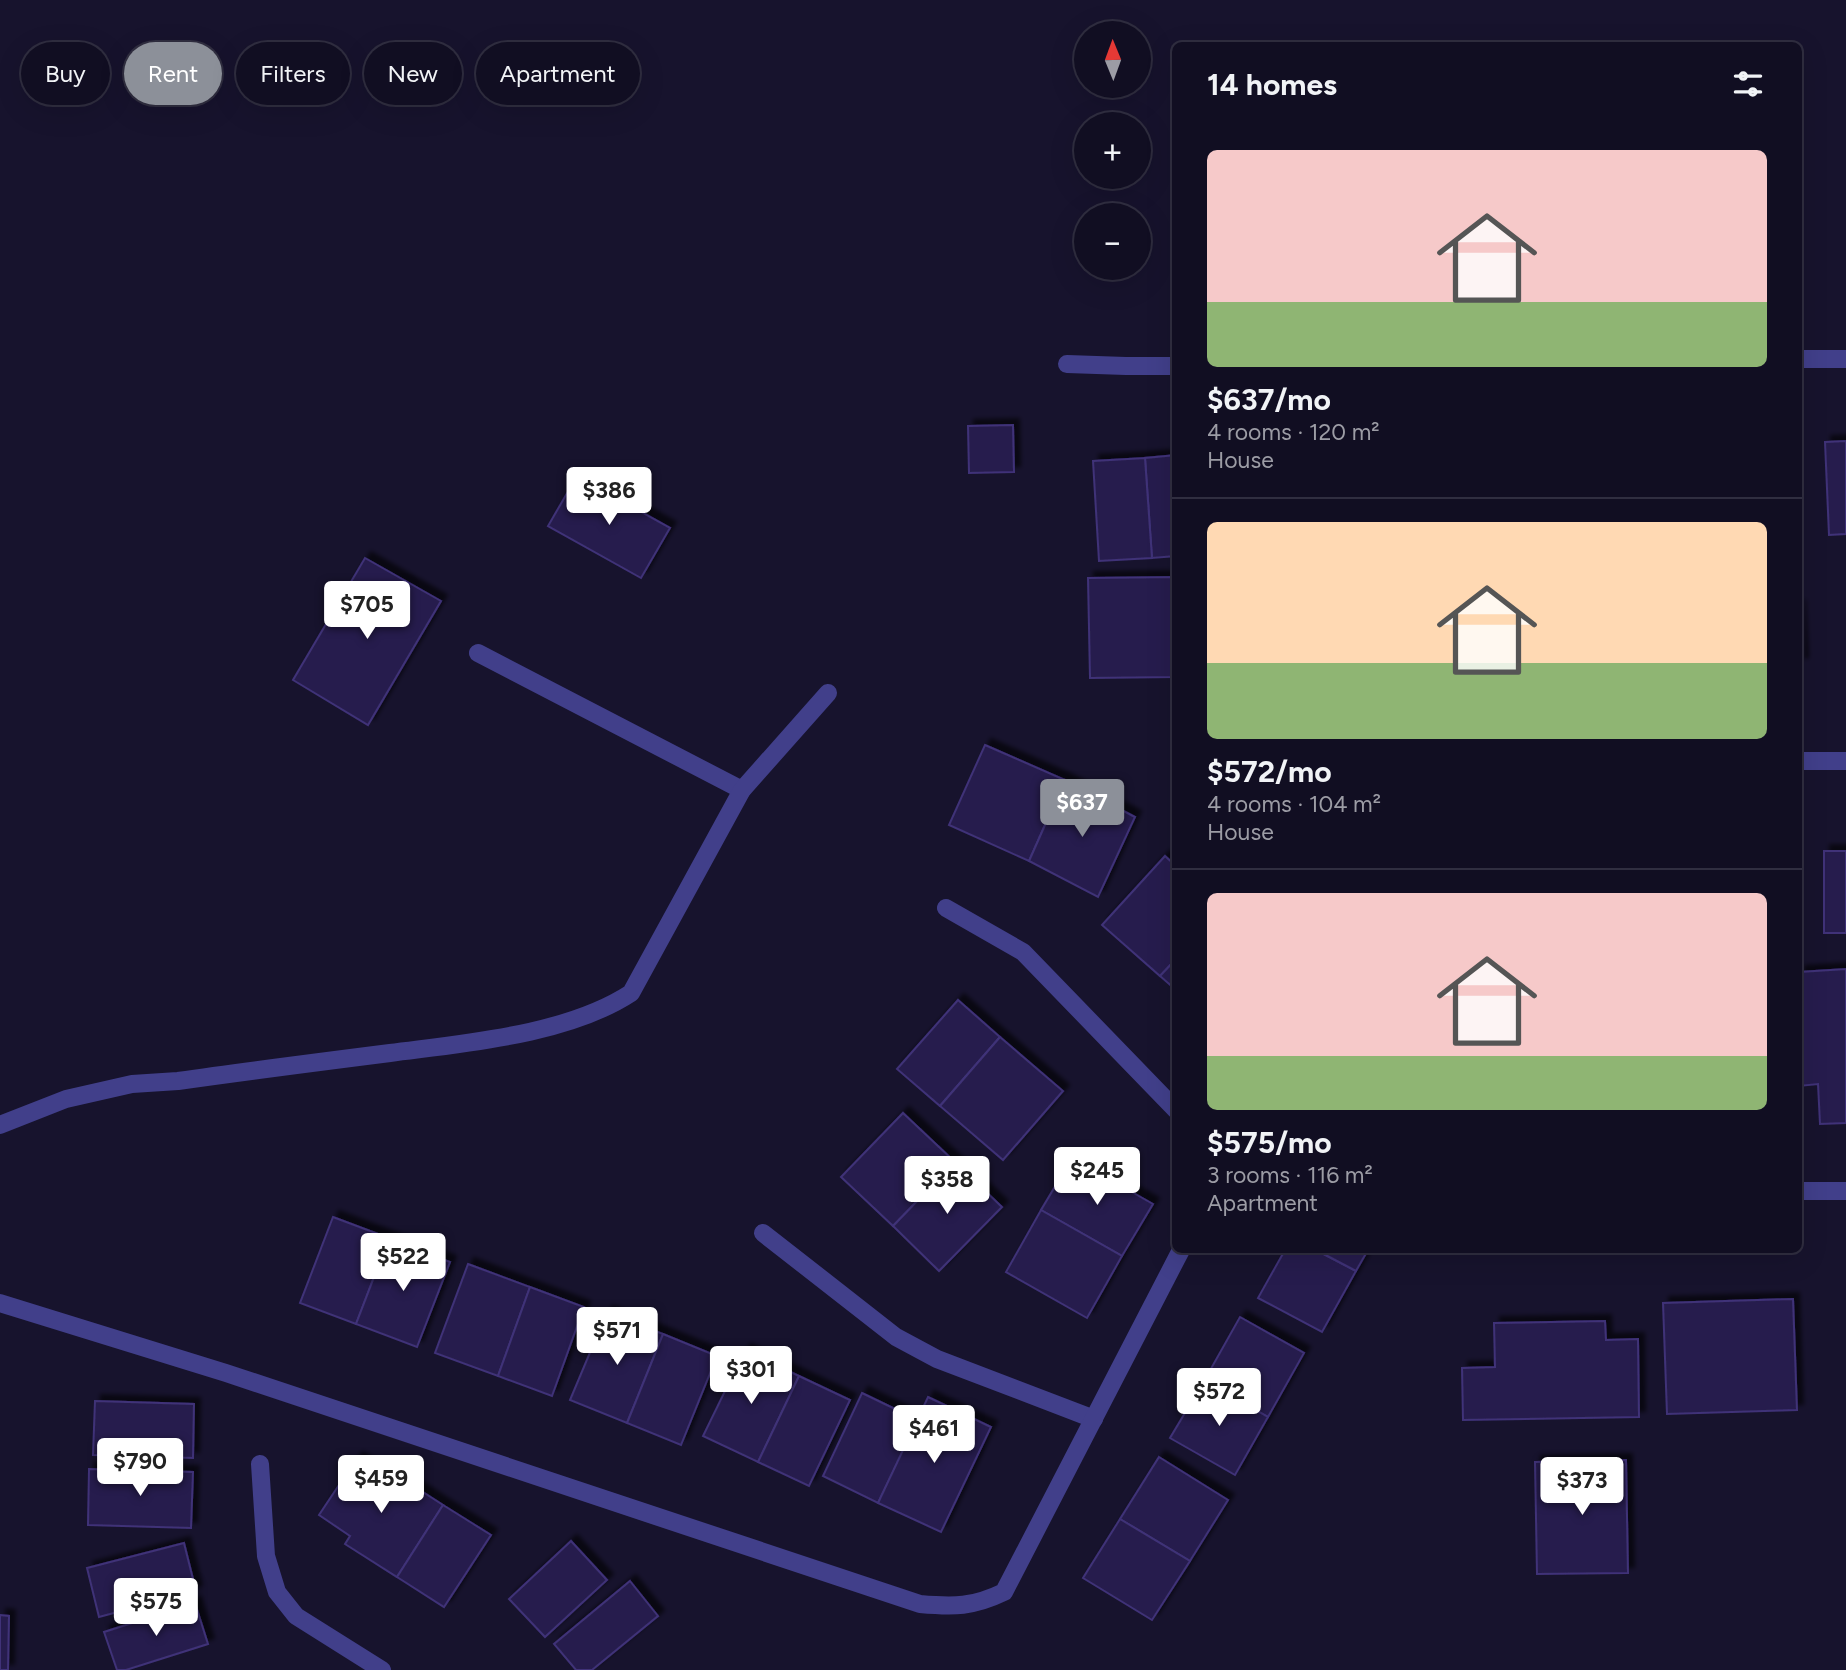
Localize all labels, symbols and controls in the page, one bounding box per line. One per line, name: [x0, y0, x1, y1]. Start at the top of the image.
north arrow: [1074, 21, 1152, 98]
map controls: [1074, 21, 1151, 280]
chip: Buy: [21, 42, 110, 105]
chip: Rent: [124, 42, 222, 105]
chip: Filters: [236, 42, 350, 105]
chip: New: [364, 42, 462, 105]
chip: Apartment: [476, 42, 640, 105]
icon: filters: [1729, 65, 1767, 103]
text: 14 homes: [1207, 66, 1337, 103]
button: +: [1074, 112, 1151, 189]
icon: home: [1424, 195, 1550, 321]
button: −: [1074, 203, 1151, 280]
text: $637/mo: [1207, 381, 1331, 418]
text: 4 rooms · 120 m²: [1207, 418, 1380, 446]
text: House: [1207, 446, 1274, 474]
pin: $386: [568, 468, 650, 527]
text: $386: [583, 476, 635, 504]
icon: home: [1424, 567, 1550, 693]
pin: $705: [326, 582, 408, 641]
text: $705: [340, 590, 394, 618]
text: $572/mo: [1207, 753, 1332, 790]
pin: $637: [1041, 780, 1123, 839]
text: $637: [1056, 788, 1108, 816]
text: 4 rooms · 104 m²: [1207, 790, 1381, 818]
text: House: [1207, 818, 1274, 846]
icon: home: [1424, 938, 1550, 1064]
text: $575/mo: [1207, 1124, 1332, 1161]
pin: $245: [1056, 1148, 1138, 1207]
pin: $358: [906, 1156, 988, 1216]
text: $245: [1070, 1156, 1124, 1184]
text: 3 rooms · 116 m²: [1207, 1161, 1373, 1189]
text: $358: [921, 1165, 973, 1193]
text: Apartment: [1207, 1189, 1318, 1217]
pin: $522: [362, 1234, 444, 1293]
text: $522: [377, 1242, 429, 1270]
pin: $571: [576, 1308, 658, 1367]
text: $571: [593, 1316, 641, 1344]
pin: $301: [710, 1346, 792, 1406]
text: $301: [726, 1355, 776, 1383]
pin: $572: [1178, 1368, 1260, 1428]
text: $572: [1193, 1377, 1245, 1405]
pin: $461: [893, 1406, 975, 1465]
text: $461: [909, 1414, 959, 1442]
pin: $790: [99, 1438, 181, 1498]
text: $790: [113, 1447, 167, 1475]
pin: $459: [340, 1456, 422, 1515]
pin: $373: [1541, 1458, 1623, 1517]
text: $459: [354, 1464, 408, 1492]
text: $373: [1556, 1466, 1608, 1494]
pin: $575: [115, 1578, 197, 1638]
text: $575: [130, 1587, 182, 1615]

